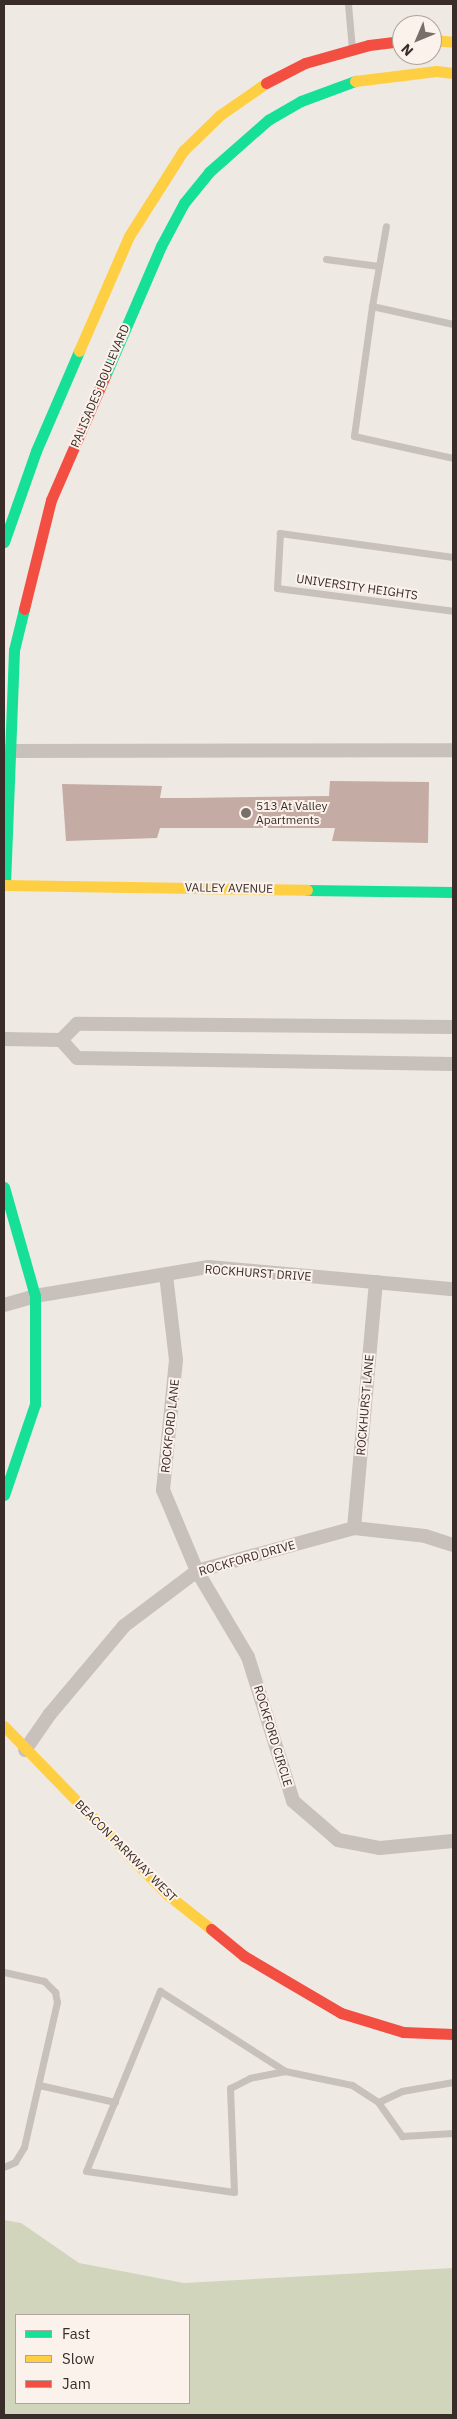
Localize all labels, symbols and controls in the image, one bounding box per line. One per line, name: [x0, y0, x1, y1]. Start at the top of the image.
north arrow: [392, 15, 442, 65]
text: N: [397, 40, 417, 60]
street label: PALISADES BOULEVARD: [68, 322, 132, 450]
street label: UNIVERSITY HEIGHTS: [295, 571, 419, 603]
place label: 513 At Valley Apartments: [256, 799, 327, 827]
marker: 513 At Valley Apartments: [240, 807, 252, 819]
street label: VALLEY AVENUE: [185, 880, 273, 896]
street label: ROCKHURST DRIVE: [204, 1262, 312, 1284]
street label: ROCKHURST LANE: [353, 1354, 377, 1456]
street label: ROCKFORD LANE: [158, 1378, 182, 1474]
street label: ROCKFORD DRIVE: [197, 1537, 297, 1579]
street label: ROCKFORD CIRCLE: [251, 1684, 295, 1788]
street label: BEACON PARKWAY WEST: [72, 1797, 180, 1905]
legend: [15, 2314, 190, 2404]
text: Fast: [62, 2324, 90, 2343]
text: Slow: [62, 2349, 95, 2368]
text: Jam: [62, 2374, 91, 2393]

